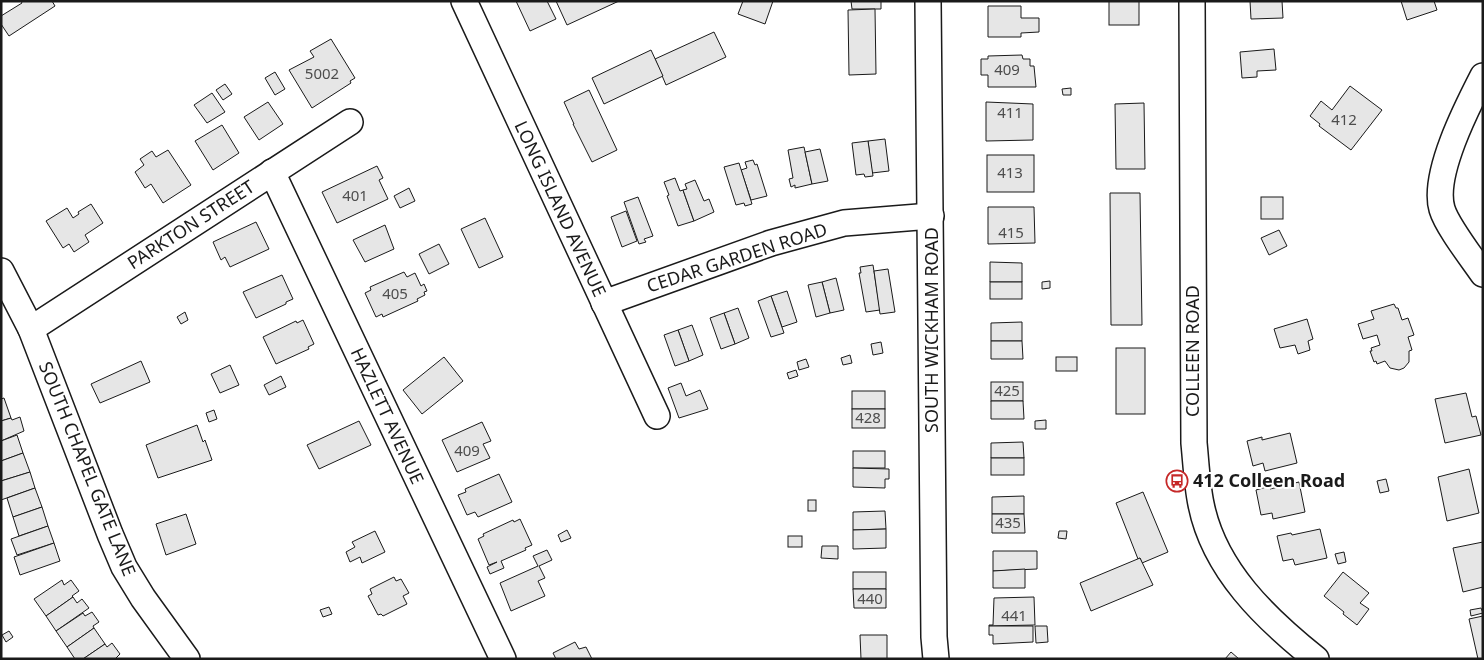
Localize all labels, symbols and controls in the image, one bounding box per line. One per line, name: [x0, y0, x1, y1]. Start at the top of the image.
house number: 409: [994, 59, 1020, 79]
house number: 5002: [305, 63, 339, 83]
house number: 411: [997, 102, 1023, 122]
house number: 412: [1331, 109, 1357, 129]
street label: LONG ISLAND AVENUE: [510, 117, 612, 300]
house number: 413: [997, 162, 1023, 182]
street label: PARKTON STREET: [122, 174, 259, 274]
house number: 401: [342, 185, 368, 205]
street label: CEDAR GARDEN ROAD: [643, 217, 830, 298]
house number: 415: [998, 222, 1024, 242]
street label: SOUTH WICKHAM ROAD: [919, 227, 943, 433]
house number: 405: [382, 283, 408, 303]
street label: COLLEEN ROAD: [1180, 285, 1204, 417]
street label: HAZLETT AVENUE: [346, 343, 430, 488]
street label: SOUTH CHAPEL GATE LANE: [34, 358, 142, 579]
house number: 425: [994, 380, 1020, 400]
house number: 428: [855, 407, 881, 427]
house number: 409: [454, 440, 480, 460]
place label: 412 Colleen Road: [1193, 468, 1345, 492]
bus stop icon: 412 Colleen Road: [1165, 469, 1189, 493]
house number: 435: [995, 512, 1021, 532]
house number: 440: [857, 588, 883, 608]
house number: 441: [1001, 605, 1027, 625]

